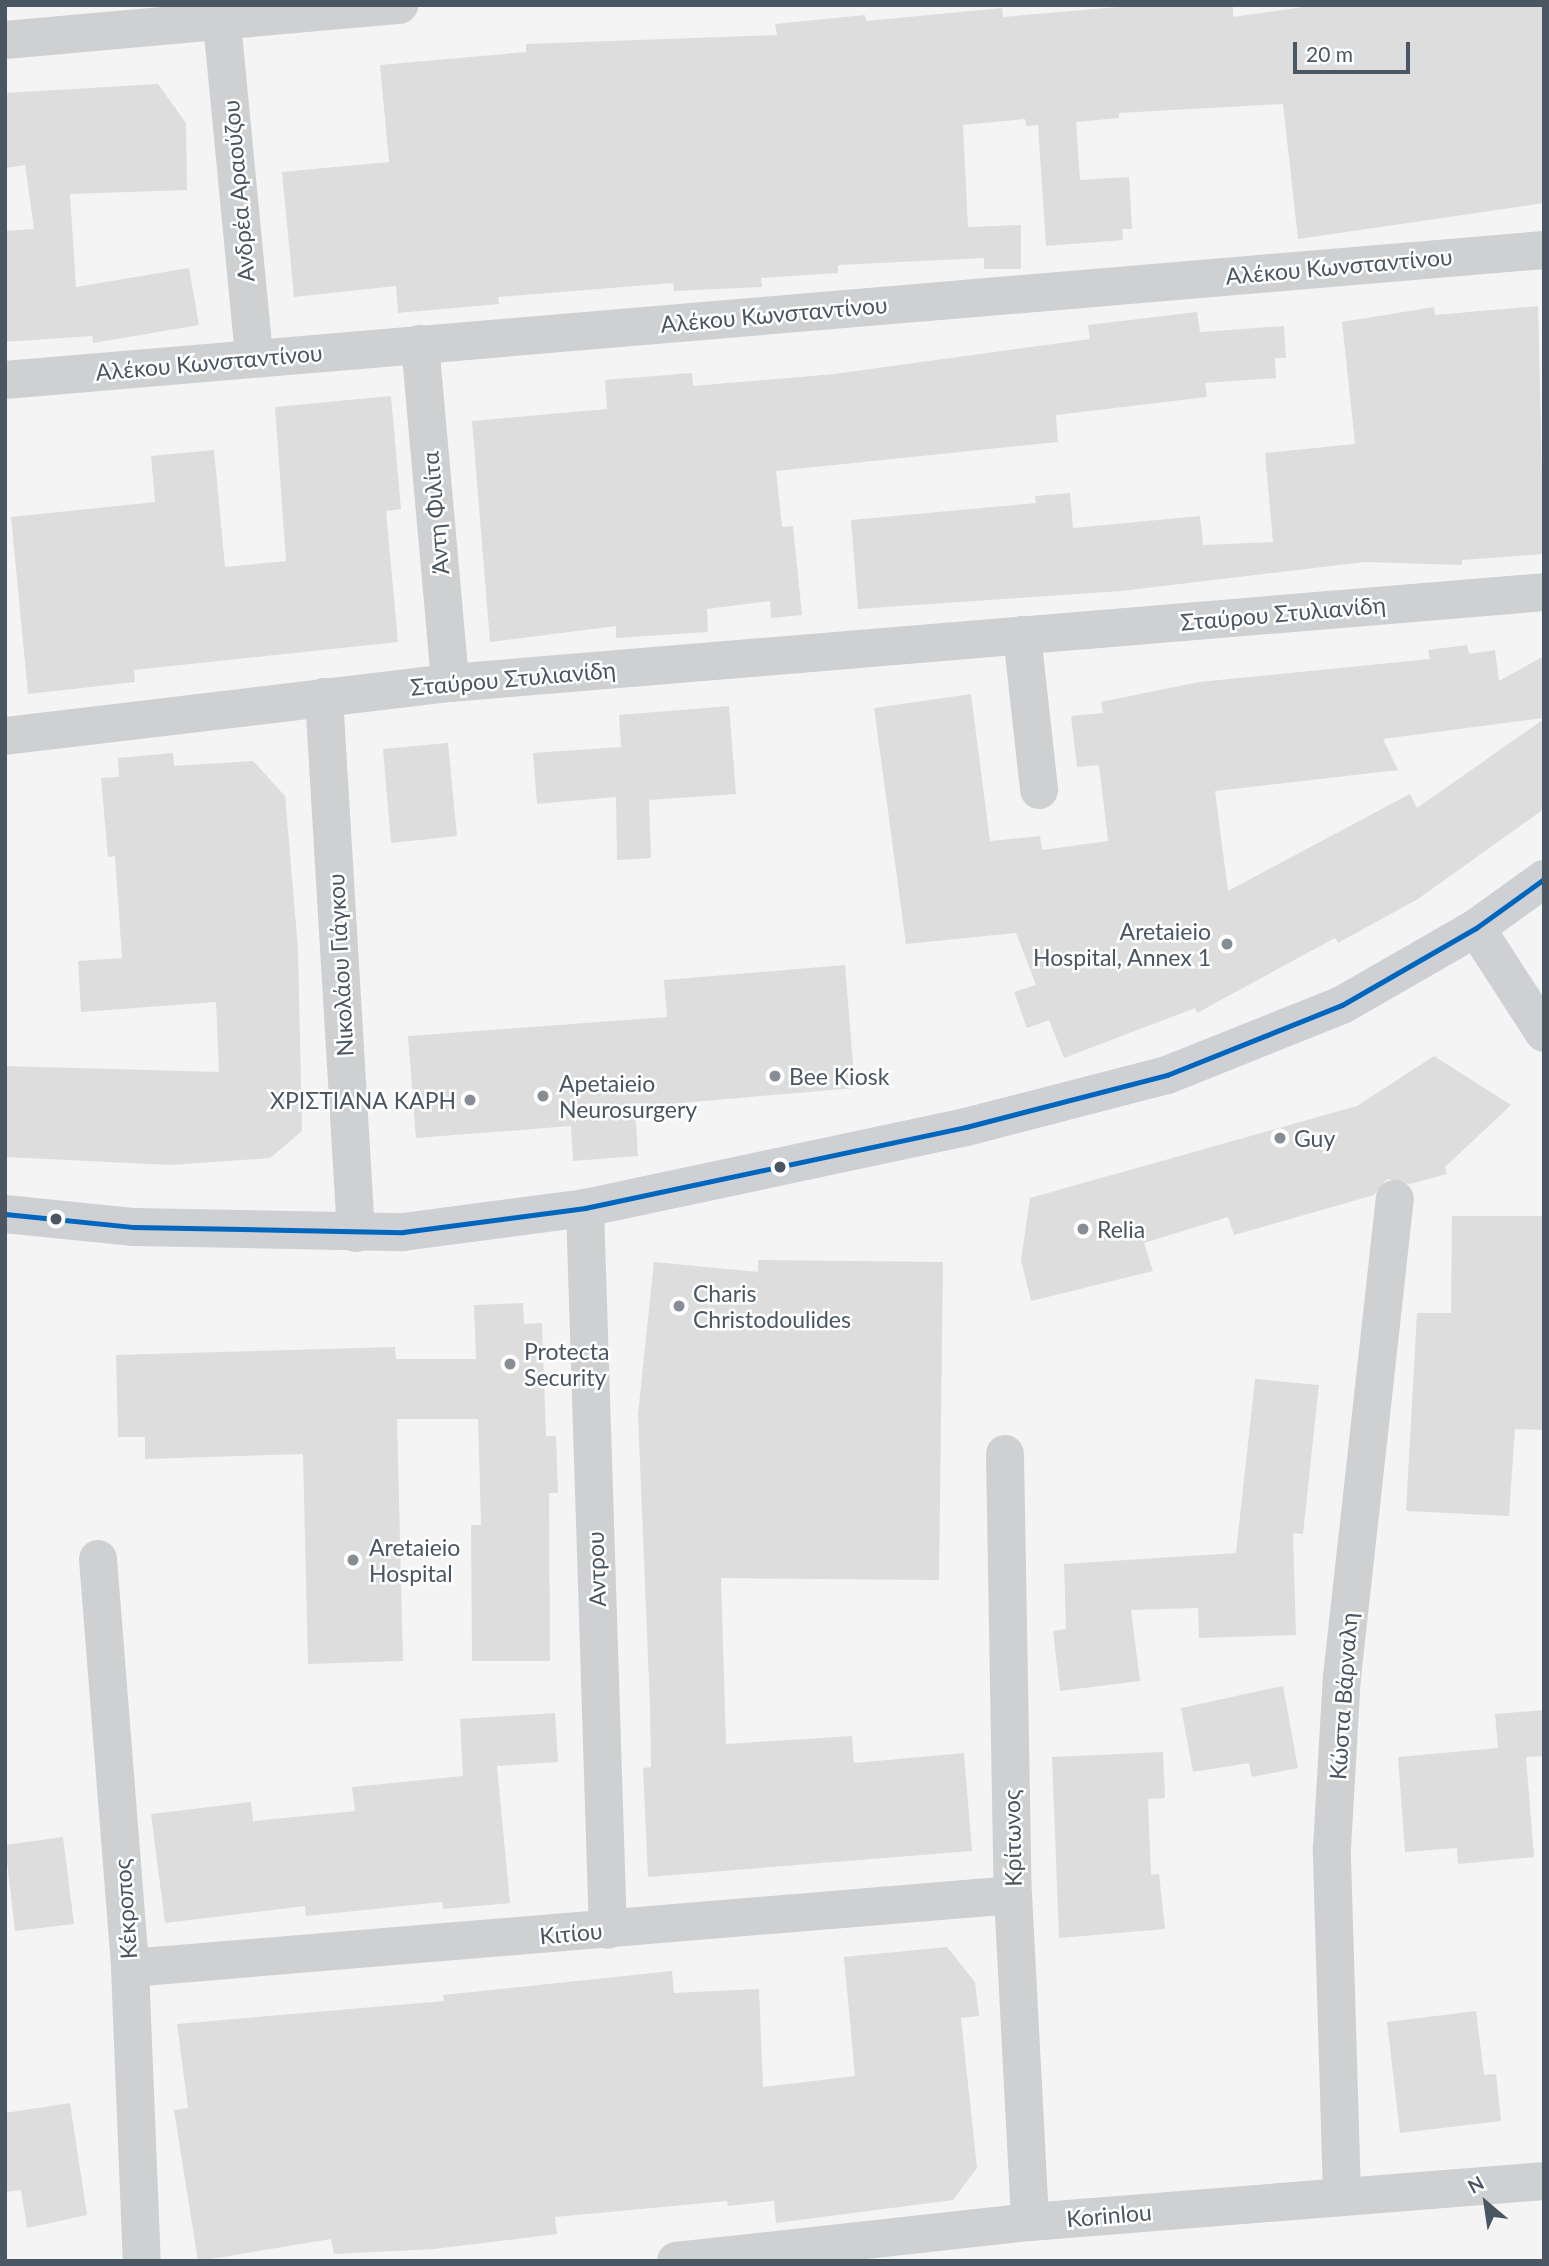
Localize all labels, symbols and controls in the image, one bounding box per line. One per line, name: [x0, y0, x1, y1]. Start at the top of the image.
scale bar: [1297, 28, 1414, 72]
text: 20 m: [1306, 41, 1353, 66]
street label: Ανδρέα Αραούζου: [216, 98, 260, 284]
street label: Αλέκου Κωνσταντίνου: [1224, 242, 1454, 290]
street label: Αλέκου Κωνσταντίνου: [659, 290, 889, 338]
street label: Αλέκου Κωνσταντίνου: [94, 338, 324, 386]
street label: Άντη Φιλίτα: [416, 450, 454, 576]
street label: Σταύρου Στυλιανίδη: [1179, 590, 1387, 636]
street label: Σταύρου Στυλιανίδη: [409, 655, 617, 701]
street label: Νικολάου Γιάγκου: [321, 873, 359, 1057]
place label: Aretaieio Hospital, Annex 1: [1032, 917, 1211, 971]
marker: Aretaieio Hospital, Annex 1: [1217, 934, 1237, 954]
place label: Bee Kiosk: [789, 1062, 889, 1090]
marker: Bee Kiosk: [767, 1068, 783, 1084]
place label: Apetaieio Neurosurgery: [559, 1069, 697, 1123]
place label: ΧΡΙΣΤΙΑΝΑ ΚΑΡΗ: [270, 1086, 456, 1114]
marker: Apetaieio Neurosurgery: [533, 1086, 553, 1106]
marker: ΧΡΙΣΤΙΑΝΑ ΚΑΡΗ: [462, 1092, 478, 1108]
place label: Guy: [1294, 1124, 1335, 1152]
marker: Guy: [1272, 1130, 1288, 1146]
unlabelled marker: [773, 1160, 787, 1174]
unlabelled marker: [49, 1212, 63, 1226]
place label: Relia: [1097, 1215, 1145, 1243]
marker: Relia: [1075, 1221, 1091, 1237]
place label: Charis Christodoulides: [693, 1279, 851, 1333]
marker: Charis Christodoulides: [671, 1298, 687, 1314]
place label: Protecta Security: [524, 1337, 609, 1391]
marker: Protecta Security: [502, 1356, 518, 1372]
street label: Αντρου: [581, 1531, 611, 1607]
place label: Aretaieio Hospital: [369, 1533, 460, 1587]
marker: Aretaieio Hospital: [343, 1550, 363, 1570]
street label: Κώστα Βάρναλη: [1323, 1611, 1363, 1781]
street label: Κρίτωνος: [997, 1789, 1027, 1887]
street label: Κέκροπος: [108, 1858, 142, 1960]
street label: Κιτίου: [538, 1917, 604, 1949]
north arrow: [1451, 2168, 1521, 2238]
text: N: [1464, 2171, 1488, 2198]
street label: Korinlou: [1065, 2198, 1153, 2232]

